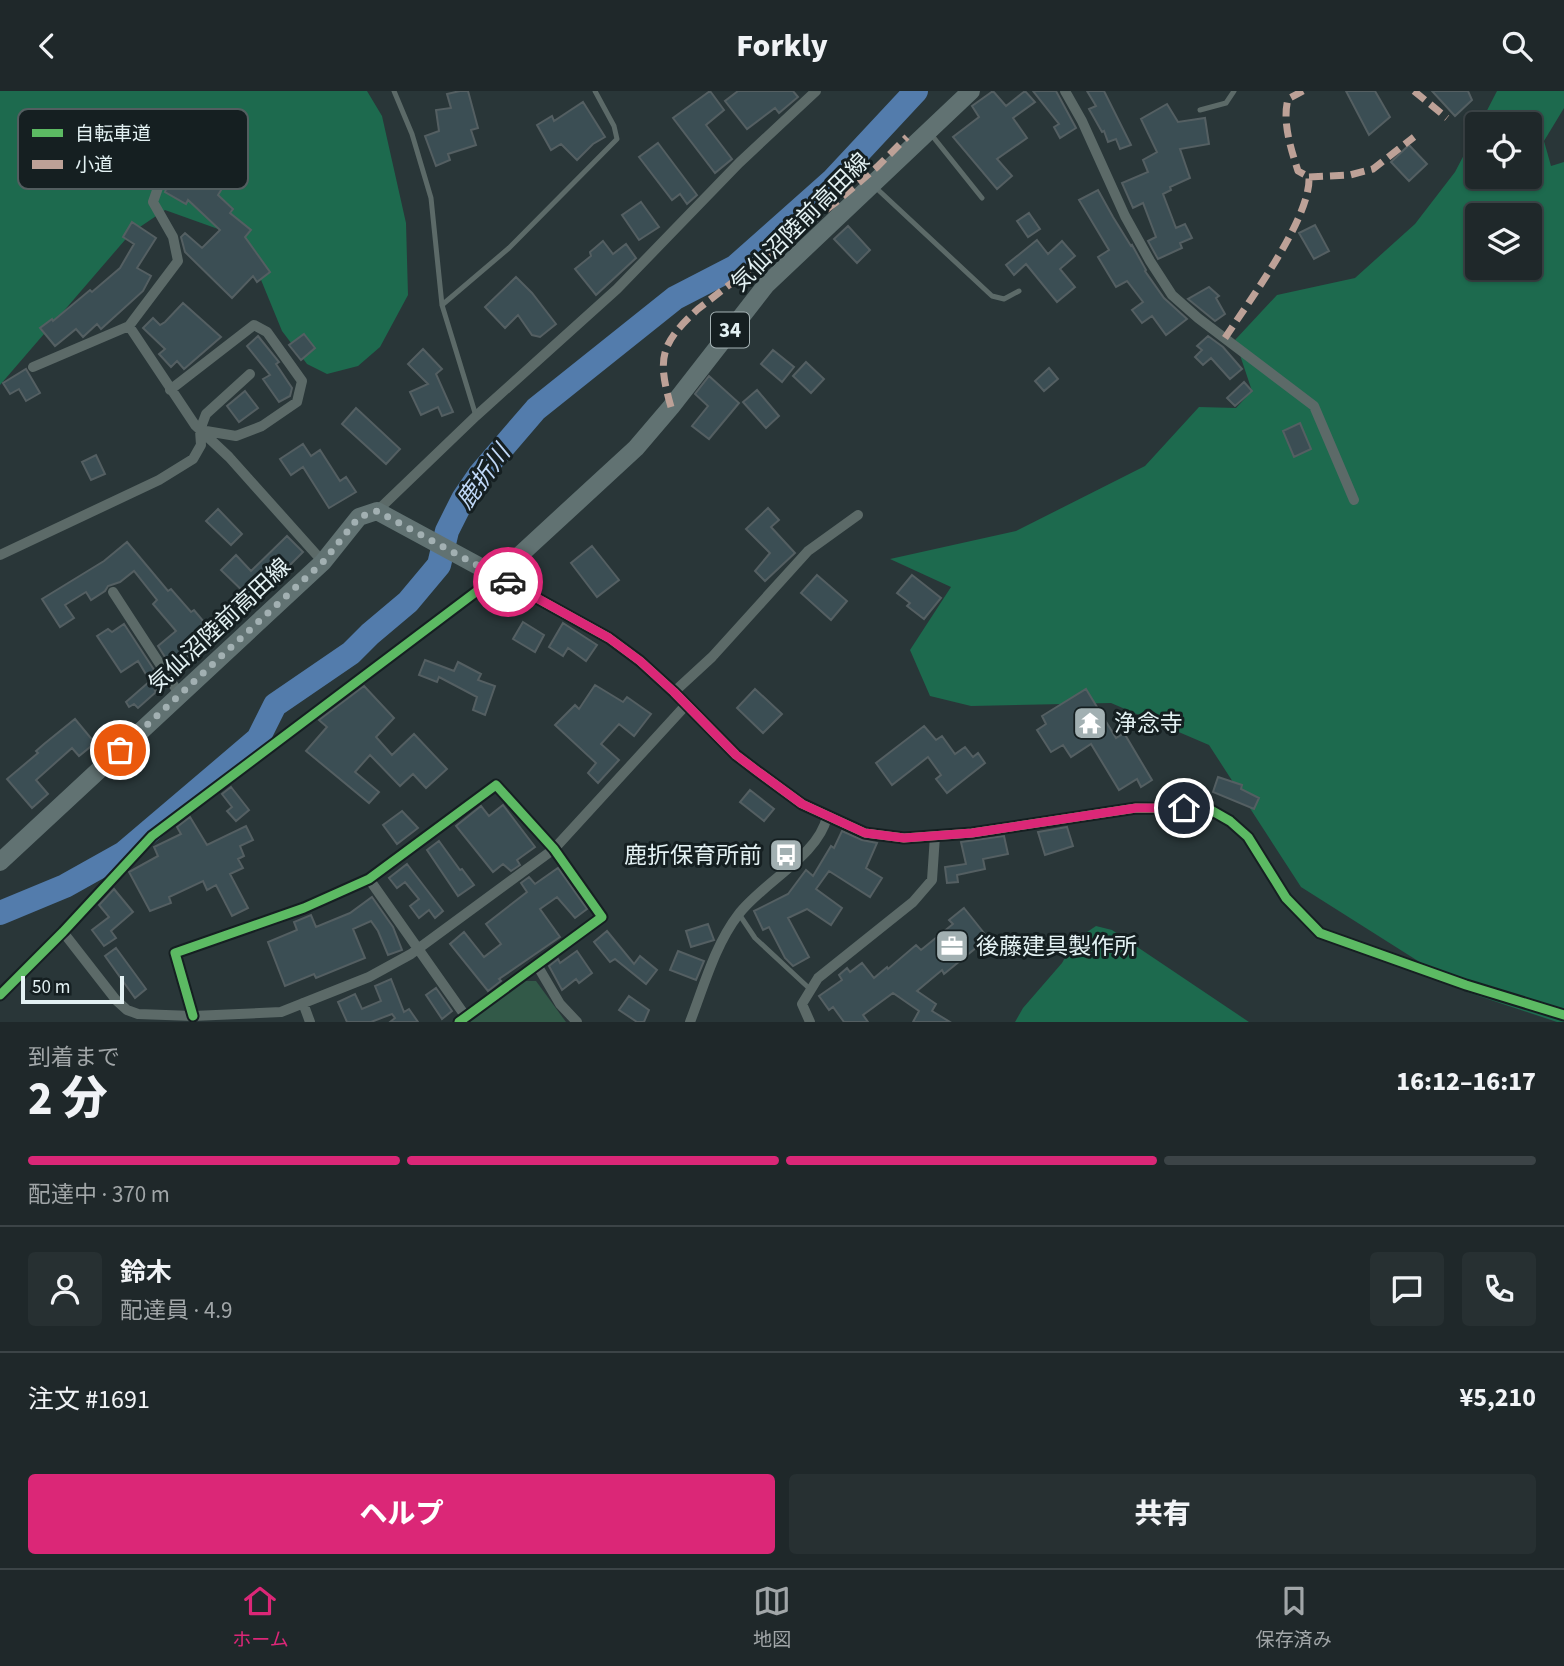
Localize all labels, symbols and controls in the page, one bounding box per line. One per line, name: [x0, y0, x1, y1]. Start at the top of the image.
text: Forkly: [736, 23, 828, 69]
icon: back: [28, 27, 66, 65]
icon: search: [1498, 27, 1536, 65]
legend: [18, 109, 248, 189]
map controls: [1465, 112, 1542, 280]
button: locate: [1465, 112, 1542, 189]
text: 自転車道: [75, 121, 151, 148]
street label: 気仙沼陸前高田線: [724, 146, 877, 299]
text: 小道: [75, 152, 113, 179]
button: layers: [1465, 203, 1542, 280]
road number: 34: [711, 313, 749, 347]
water label: 鹿折川: [448, 435, 520, 517]
courier: [473, 547, 543, 617]
street label: 気仙沼陸前高田線: [141, 551, 298, 700]
icon: car: [489, 563, 527, 601]
temple icon: 浄念寺: [1071, 704, 1109, 742]
place label: 浄念寺: [1114, 707, 1183, 740]
pin: [90, 720, 150, 780]
icon: bag: [101, 731, 139, 769]
pin: [1154, 778, 1214, 838]
icon: home: [1165, 789, 1203, 827]
bus stop icon: 鹿折保育所前: [767, 836, 805, 874]
place label: 鹿折保育所前: [624, 839, 762, 872]
office icon: 後藤建具製作所: [933, 927, 971, 965]
place label: 後藤建具製作所: [976, 930, 1137, 963]
scale bar: [21, 973, 124, 1005]
text: 50 m: [32, 974, 70, 1001]
text: 到着まで: [28, 1041, 120, 1074]
text: 16:12–16:17: [1396, 1063, 1536, 1100]
text: 2 分: [28, 1067, 108, 1132]
text: 配達中 · 370 m: [28, 1178, 170, 1211]
button: person: [28, 1252, 102, 1326]
button: chat: [1370, 1252, 1444, 1326]
button: phone: [1462, 1252, 1536, 1326]
text: 鈴木: [120, 1254, 172, 1291]
text: 配達員 · 4.9: [120, 1294, 233, 1327]
text: ¥5,210: [1460, 1379, 1536, 1416]
text: 注文 #1691: [28, 1381, 150, 1418]
button: ヘルプ: [28, 1474, 775, 1554]
button: 共有: [789, 1474, 1536, 1554]
tab: ホーム: [232, 1582, 289, 1654]
tab: 地図: [753, 1582, 791, 1654]
tab: 保存済み: [1256, 1582, 1332, 1654]

